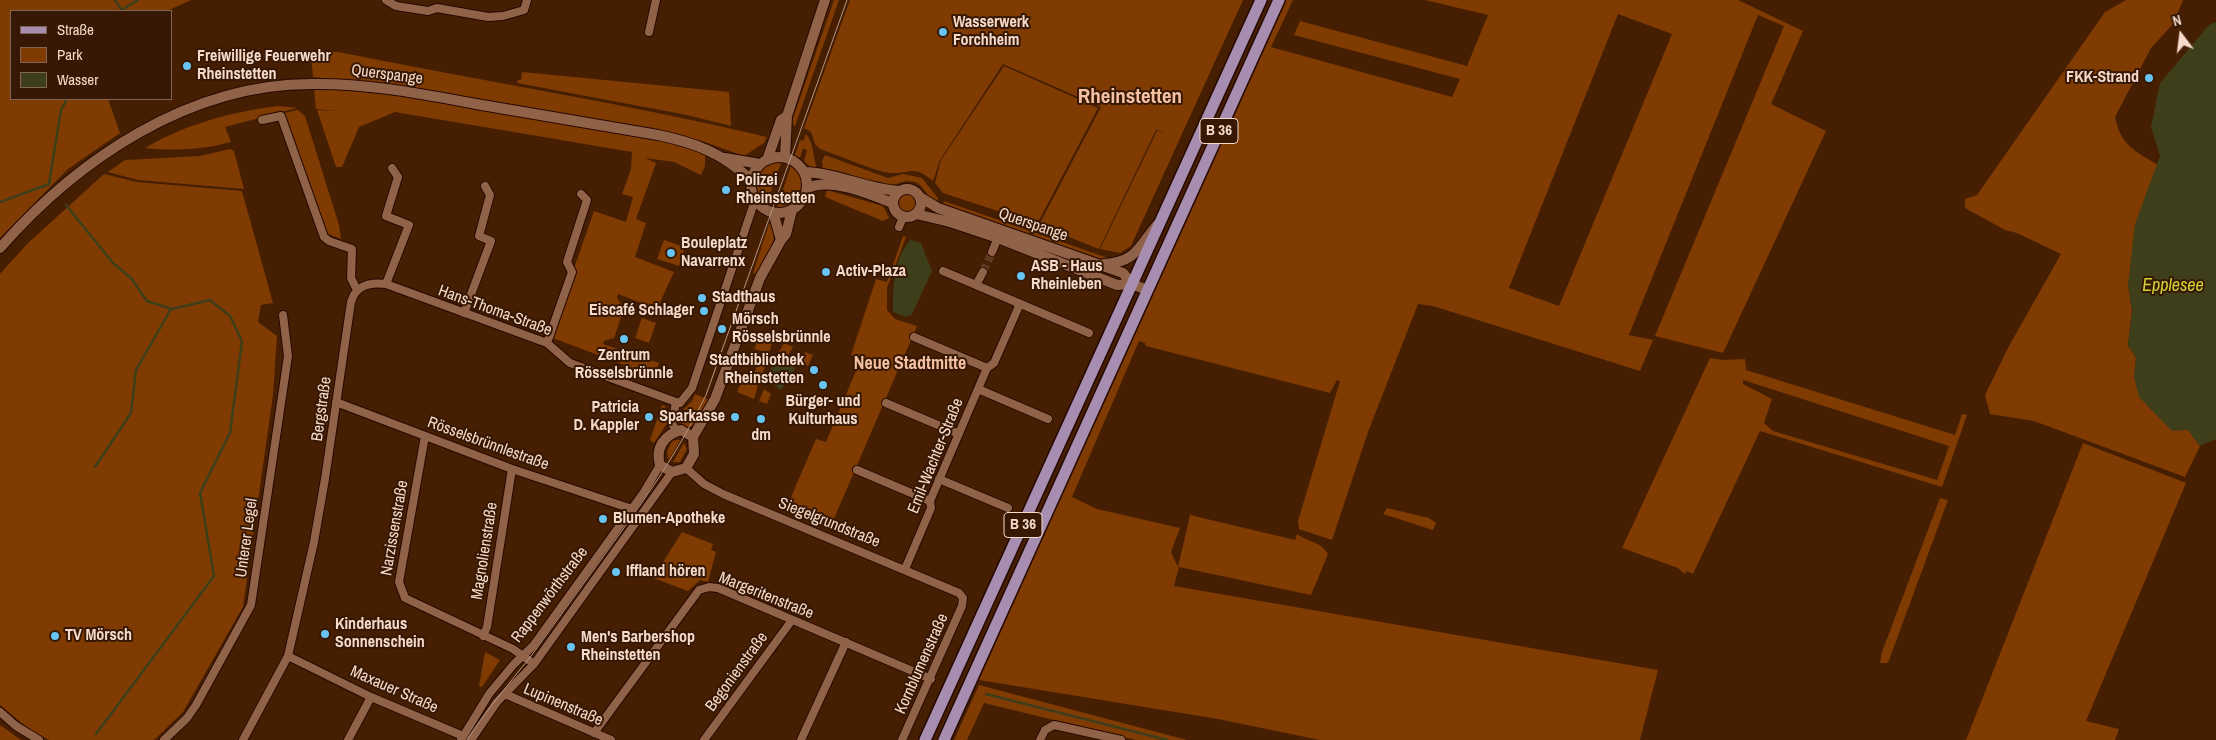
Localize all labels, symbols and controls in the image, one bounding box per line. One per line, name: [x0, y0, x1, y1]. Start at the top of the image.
legend: [10, 10, 172, 100]
north arrow: [2156, 10, 2206, 60]
text: N: [2171, 11, 2183, 30]
place label: Wasserwerk Forchheim: [953, 13, 1029, 51]
text: Straße: [57, 19, 94, 40]
marker: Wasserwerk Forchheim: [937, 26, 949, 38]
text: Park: [57, 44, 82, 65]
place label: Freiwillige Feuerwehr Rheinstetten: [197, 47, 331, 85]
marker: Freiwillige Feuerwehr Rheinstetten: [181, 60, 193, 72]
street label: Querspange: [350, 61, 424, 89]
place label: FKK-Strand: [2066, 68, 2139, 88]
text: Wasser: [57, 69, 98, 90]
marker: FKK-Strand: [2143, 72, 2155, 84]
district label: Rheinstetten: [1078, 84, 1182, 110]
road number: B 36: [1200, 118, 1238, 144]
place label: Polizei Rheinstetten: [736, 171, 815, 209]
marker: Polizei Rheinstetten: [720, 184, 732, 196]
street label: Querspange: [996, 204, 1070, 246]
place label: Bouleplatz Navarrenx: [681, 234, 747, 272]
marker: Bouleplatz Navarrenx: [665, 247, 677, 259]
place label: ASB - Haus Rheinleben: [1031, 257, 1102, 295]
place label: Activ-Plaza: [836, 262, 906, 282]
marker: Activ-Plaza: [820, 266, 832, 278]
marker: ASB - Haus Rheinleben: [1015, 270, 1027, 282]
water label: Epplesee: [2142, 275, 2204, 297]
street label: Hans-Thoma-Straße: [436, 282, 554, 340]
place label: Stadthaus: [712, 288, 775, 308]
marker: Stadthaus: [696, 292, 708, 304]
place label: Eiscafé Schlager: [589, 301, 694, 321]
marker: Eiscafé Schlager: [698, 305, 710, 317]
place label: Mörsch Rösselsbrünnle: [732, 310, 830, 348]
marker: Mörsch Rösselsbrünnle: [716, 323, 728, 335]
marker: Zentrum Rösselsbrünnle: [618, 333, 630, 345]
place label: Zentrum Rösselsbrünnle: [575, 346, 673, 384]
place label: Stadtbibliothek Rheinstetten: [709, 351, 804, 389]
district label: Neue Stadtmitte: [854, 353, 966, 375]
marker: Stadtbibliothek Rheinstetten: [808, 364, 820, 376]
street label: Bergstraße: [308, 376, 336, 442]
marker: Bürger- und Kulturhaus: [817, 379, 829, 391]
place label: Bürger- und Kulturhaus: [785, 392, 861, 430]
street label: Emil-Wachter-Straße: [904, 396, 968, 516]
place label: Patricia D. Kappler: [573, 398, 639, 436]
place label: Sparkasse: [659, 407, 725, 427]
marker: Patricia D. Kappler: [643, 411, 655, 423]
marker: Sparkasse: [729, 411, 741, 423]
street label: Rösselsbrünnlestraße: [425, 413, 551, 475]
marker: dm: [755, 413, 767, 425]
place label: dm: [751, 426, 771, 446]
street label: Narzissenstraße: [377, 479, 413, 577]
street label: Siegelgrundstraße: [775, 494, 883, 552]
street label: Unterer Legel: [232, 497, 262, 579]
street label: Magnolienstraße: [468, 501, 502, 601]
place label: Blumen-Apotheke: [613, 509, 725, 529]
road number: B 36: [1004, 512, 1042, 538]
marker: Blumen-Apotheke: [597, 513, 609, 525]
street label: Rappenwörthstraße: [508, 543, 592, 647]
place label: Iffland hören: [626, 562, 705, 582]
marker: Iffland hören: [610, 566, 622, 578]
street label: Margeritenstraße: [716, 568, 816, 624]
street label: Kornblumenstraße: [891, 611, 953, 717]
place label: Kinderhaus Sonnenschein: [335, 615, 425, 653]
place label: TV Mörsch: [65, 626, 132, 646]
marker: Kinderhaus Sonnenschein: [319, 628, 331, 640]
place label: Men's Barbershop Rheinstetten: [581, 628, 695, 666]
street label: Begonienstraße: [702, 629, 772, 715]
marker: TV Mörsch: [49, 630, 61, 642]
marker: Men's Barbershop Rheinstetten: [565, 641, 577, 653]
street label: Maxauer Straße: [347, 662, 441, 718]
street label: Lupinenstraße: [520, 680, 606, 730]

